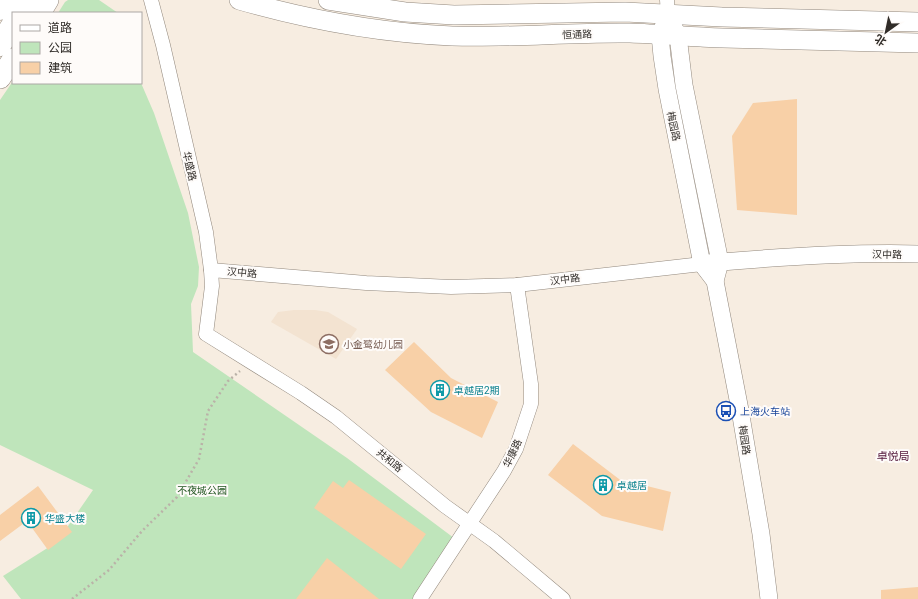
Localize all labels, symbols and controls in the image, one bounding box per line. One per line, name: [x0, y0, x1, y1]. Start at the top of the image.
legend: [12, 12, 142, 84]
north arrow: [866, 12, 906, 52]
text: 道路: [48, 21, 72, 35]
street label: 恒通路: [562, 28, 592, 41]
text: 北: [873, 32, 889, 48]
text: 公园: [48, 41, 72, 55]
text: 建筑: [48, 61, 72, 75]
street label: 梅园路: [665, 110, 682, 142]
street label: 华盛路: [181, 150, 198, 182]
street label: 汉中路: [872, 249, 902, 260]
street label: 汉中路: [227, 266, 257, 279]
street label: 汉中路: [550, 272, 581, 287]
school or university icon: 小金鹭幼儿园: [318, 333, 340, 355]
place label: 小金鹭幼儿园: [343, 339, 403, 350]
building icon: 卓越居2期: [429, 379, 451, 401]
place label: 卓越居2期: [454, 385, 500, 396]
bus stop icon: 上海火车站: [715, 400, 737, 422]
place label: 上海火车站: [740, 406, 790, 417]
street label: 梅园路: [737, 424, 752, 456]
street label: 华康路: [501, 437, 524, 469]
street label: 共和路: [375, 447, 405, 474]
district label: 卓悦局: [877, 450, 910, 463]
building icon: 卓越居: [592, 474, 614, 496]
place label: 卓越居: [617, 480, 647, 491]
park label: 不夜城公园: [177, 485, 227, 496]
building icon: 华盛大楼: [20, 507, 42, 529]
place label: 华盛大楼: [45, 513, 85, 524]

